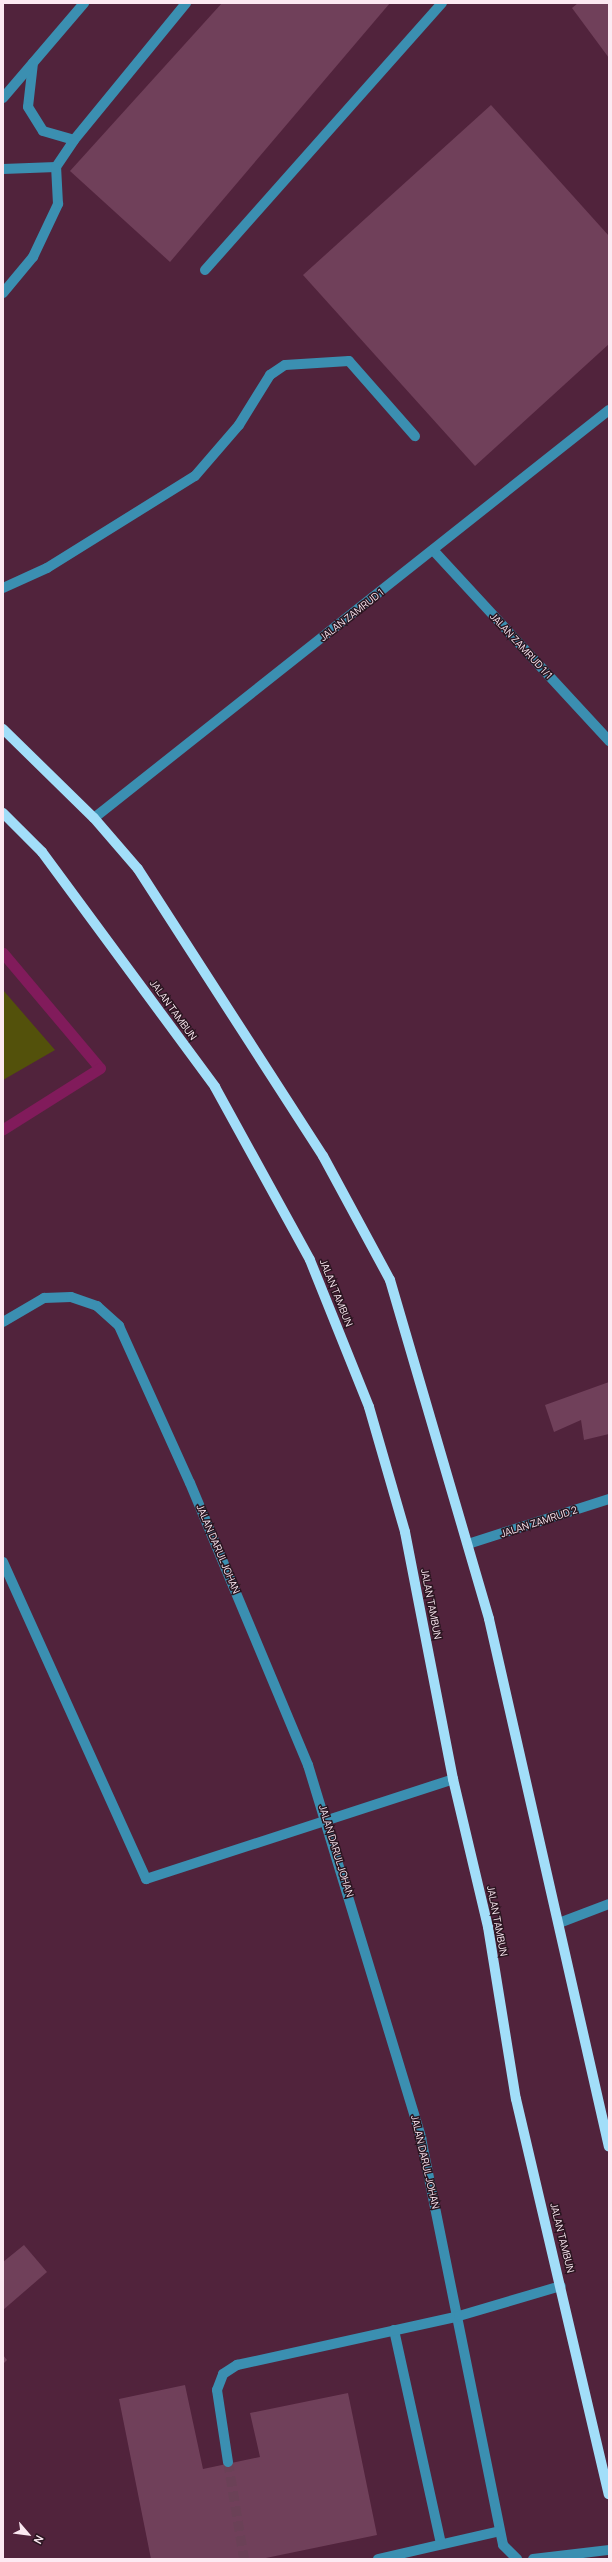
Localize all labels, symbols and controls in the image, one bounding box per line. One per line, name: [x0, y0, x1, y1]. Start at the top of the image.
street label: JALAN ZAMRUD 1: [318, 586, 386, 644]
street label: JALAN ZAMRUD 1/1: [487, 611, 555, 681]
street label: JALAN TAMBUN: [147, 978, 199, 1042]
street label: JALAN TAMBUN: [317, 1258, 355, 1328]
street label: JALAN DARUL JOHAN: [194, 1502, 242, 1596]
street label: JALAN ZAMRUD 2: [499, 1504, 579, 1540]
street label: JALAN TAMBUN: [418, 1568, 444, 1640]
street label: JALAN DARUL JOHAN: [316, 1803, 356, 1899]
street label: JALAN TAMBUN: [484, 1885, 510, 1957]
street label: JALAN DARUL JOHAN: [408, 2114, 442, 2210]
street label: JALAN TAMBUN: [548, 2202, 576, 2274]
north arrow: [8, 2514, 48, 2554]
text: N: [31, 2533, 48, 2547]

